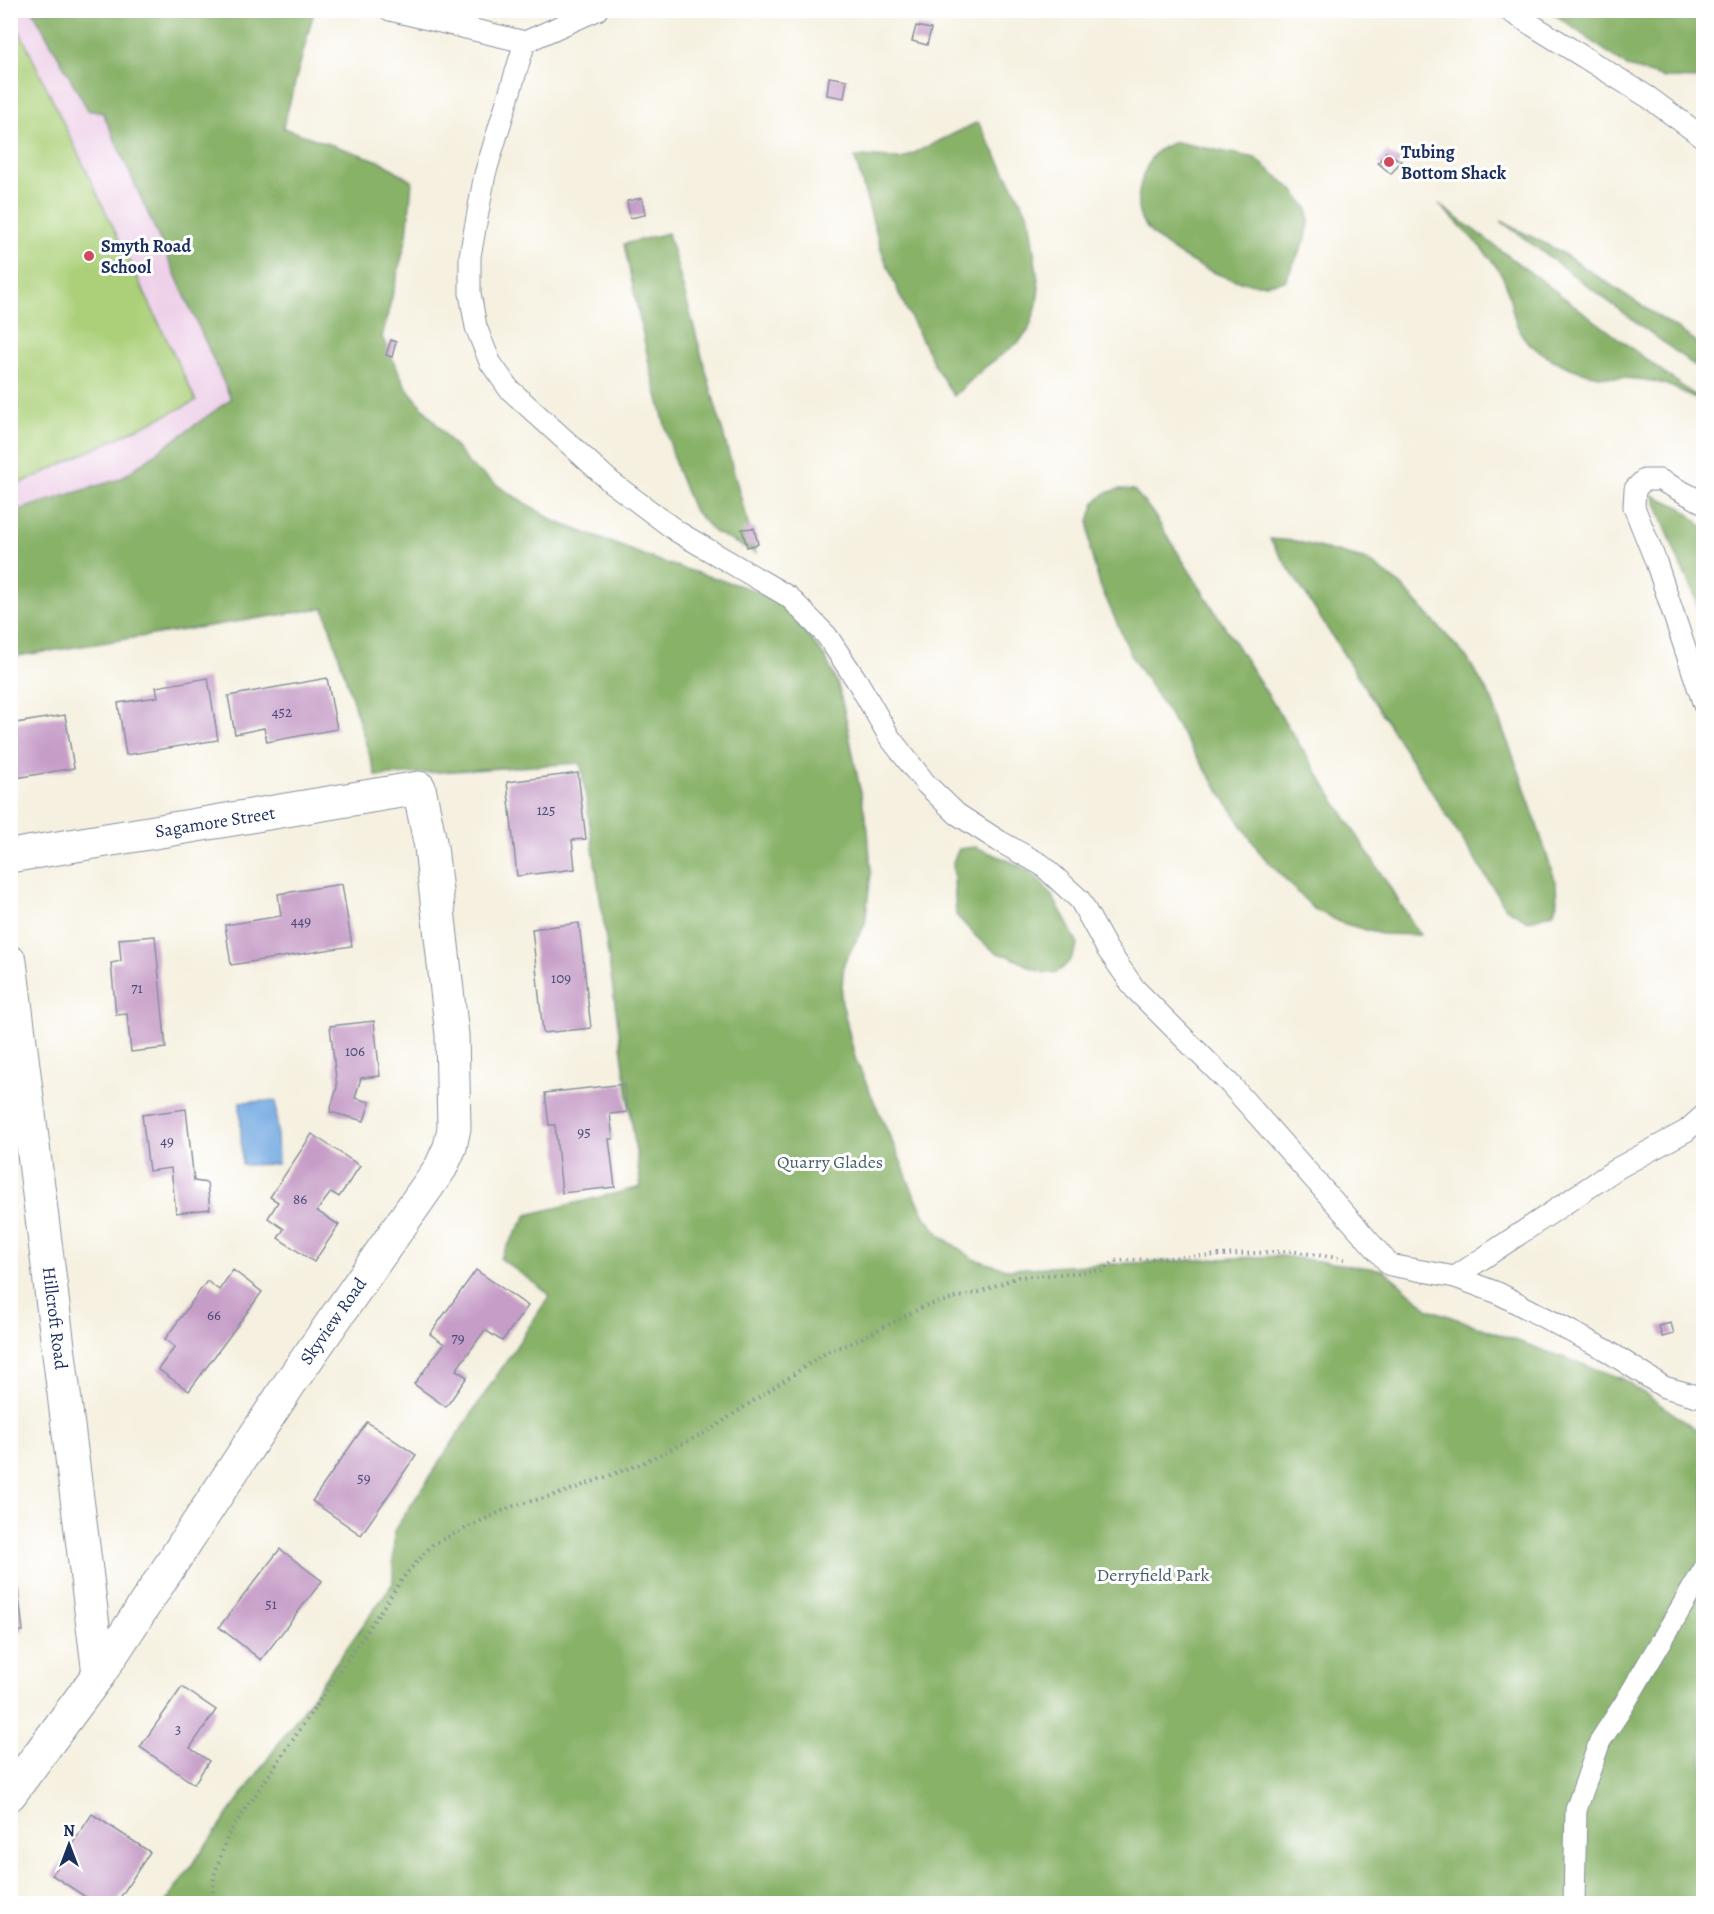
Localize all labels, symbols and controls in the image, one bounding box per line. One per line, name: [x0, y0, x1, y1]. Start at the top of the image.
place label: Tubing Bottom Shack: [1401, 140, 1507, 185]
marker: Tubing Bottom Shack: [1382, 155, 1396, 169]
place label: Smyth Road School: [101, 234, 192, 279]
marker: Smyth Road School: [82, 249, 96, 263]
house number: 452: [272, 702, 292, 722]
house number: 125: [537, 800, 555, 820]
street label: Sagamore Street: [153, 801, 277, 843]
house number: 449: [291, 911, 311, 931]
house number: 109: [551, 968, 571, 988]
house number: 71: [131, 978, 143, 998]
house number: 106: [345, 1041, 365, 1061]
house number: 95: [577, 1122, 591, 1142]
house number: 49: [160, 1131, 174, 1151]
park label: Quarry Glades: [777, 1150, 883, 1174]
house number: 86: [293, 1189, 307, 1209]
street label: Hillcroft Road: [37, 1265, 73, 1371]
street label: Skyview Road: [294, 1272, 372, 1369]
house number: 66: [207, 1305, 221, 1325]
house number: 79: [451, 1328, 465, 1348]
house number: 59: [357, 1468, 371, 1488]
park label: Derryfield Park: [1097, 1563, 1209, 1587]
house number: 51: [265, 1594, 277, 1614]
house number: 3: [175, 1719, 181, 1739]
north arrow: [39, 1815, 99, 1875]
text: N: [63, 1820, 75, 1842]

